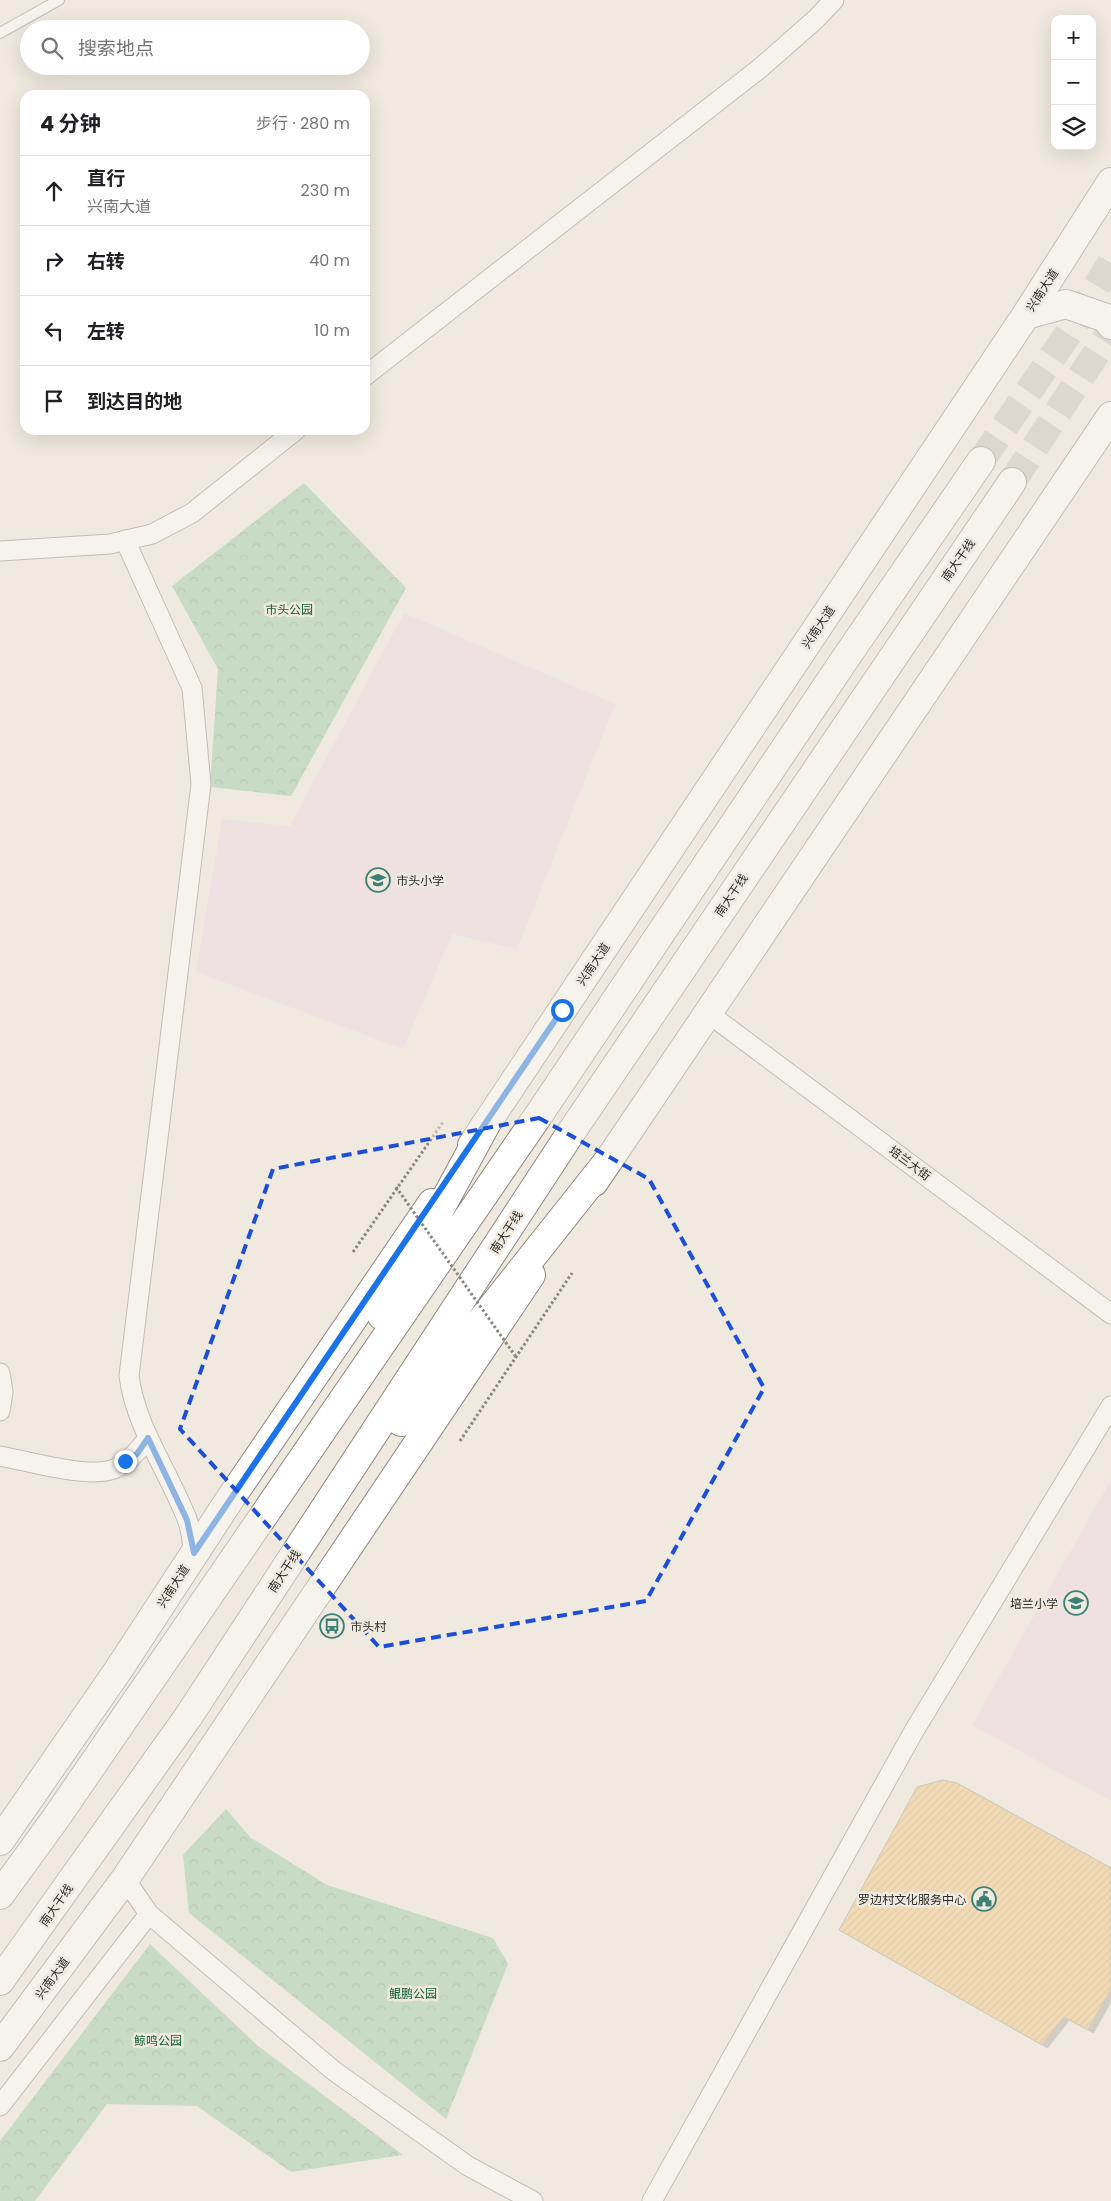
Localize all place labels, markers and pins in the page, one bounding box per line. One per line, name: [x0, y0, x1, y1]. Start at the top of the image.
school or university icon: 市头小学: [365, 867, 391, 893]
place label: 市头小学: [396, 872, 444, 889]
school or university icon: 培兰小学: [1063, 1590, 1089, 1616]
place label: 培兰小学: [1010, 1595, 1058, 1612]
bus stop icon: 市头村: [319, 1613, 345, 1639]
place label: 市头村: [350, 1618, 387, 1635]
public building icon: 罗边村文化服务中心: [971, 1886, 997, 1912]
place label: 罗边村文化服务中心: [858, 1891, 966, 1908]

